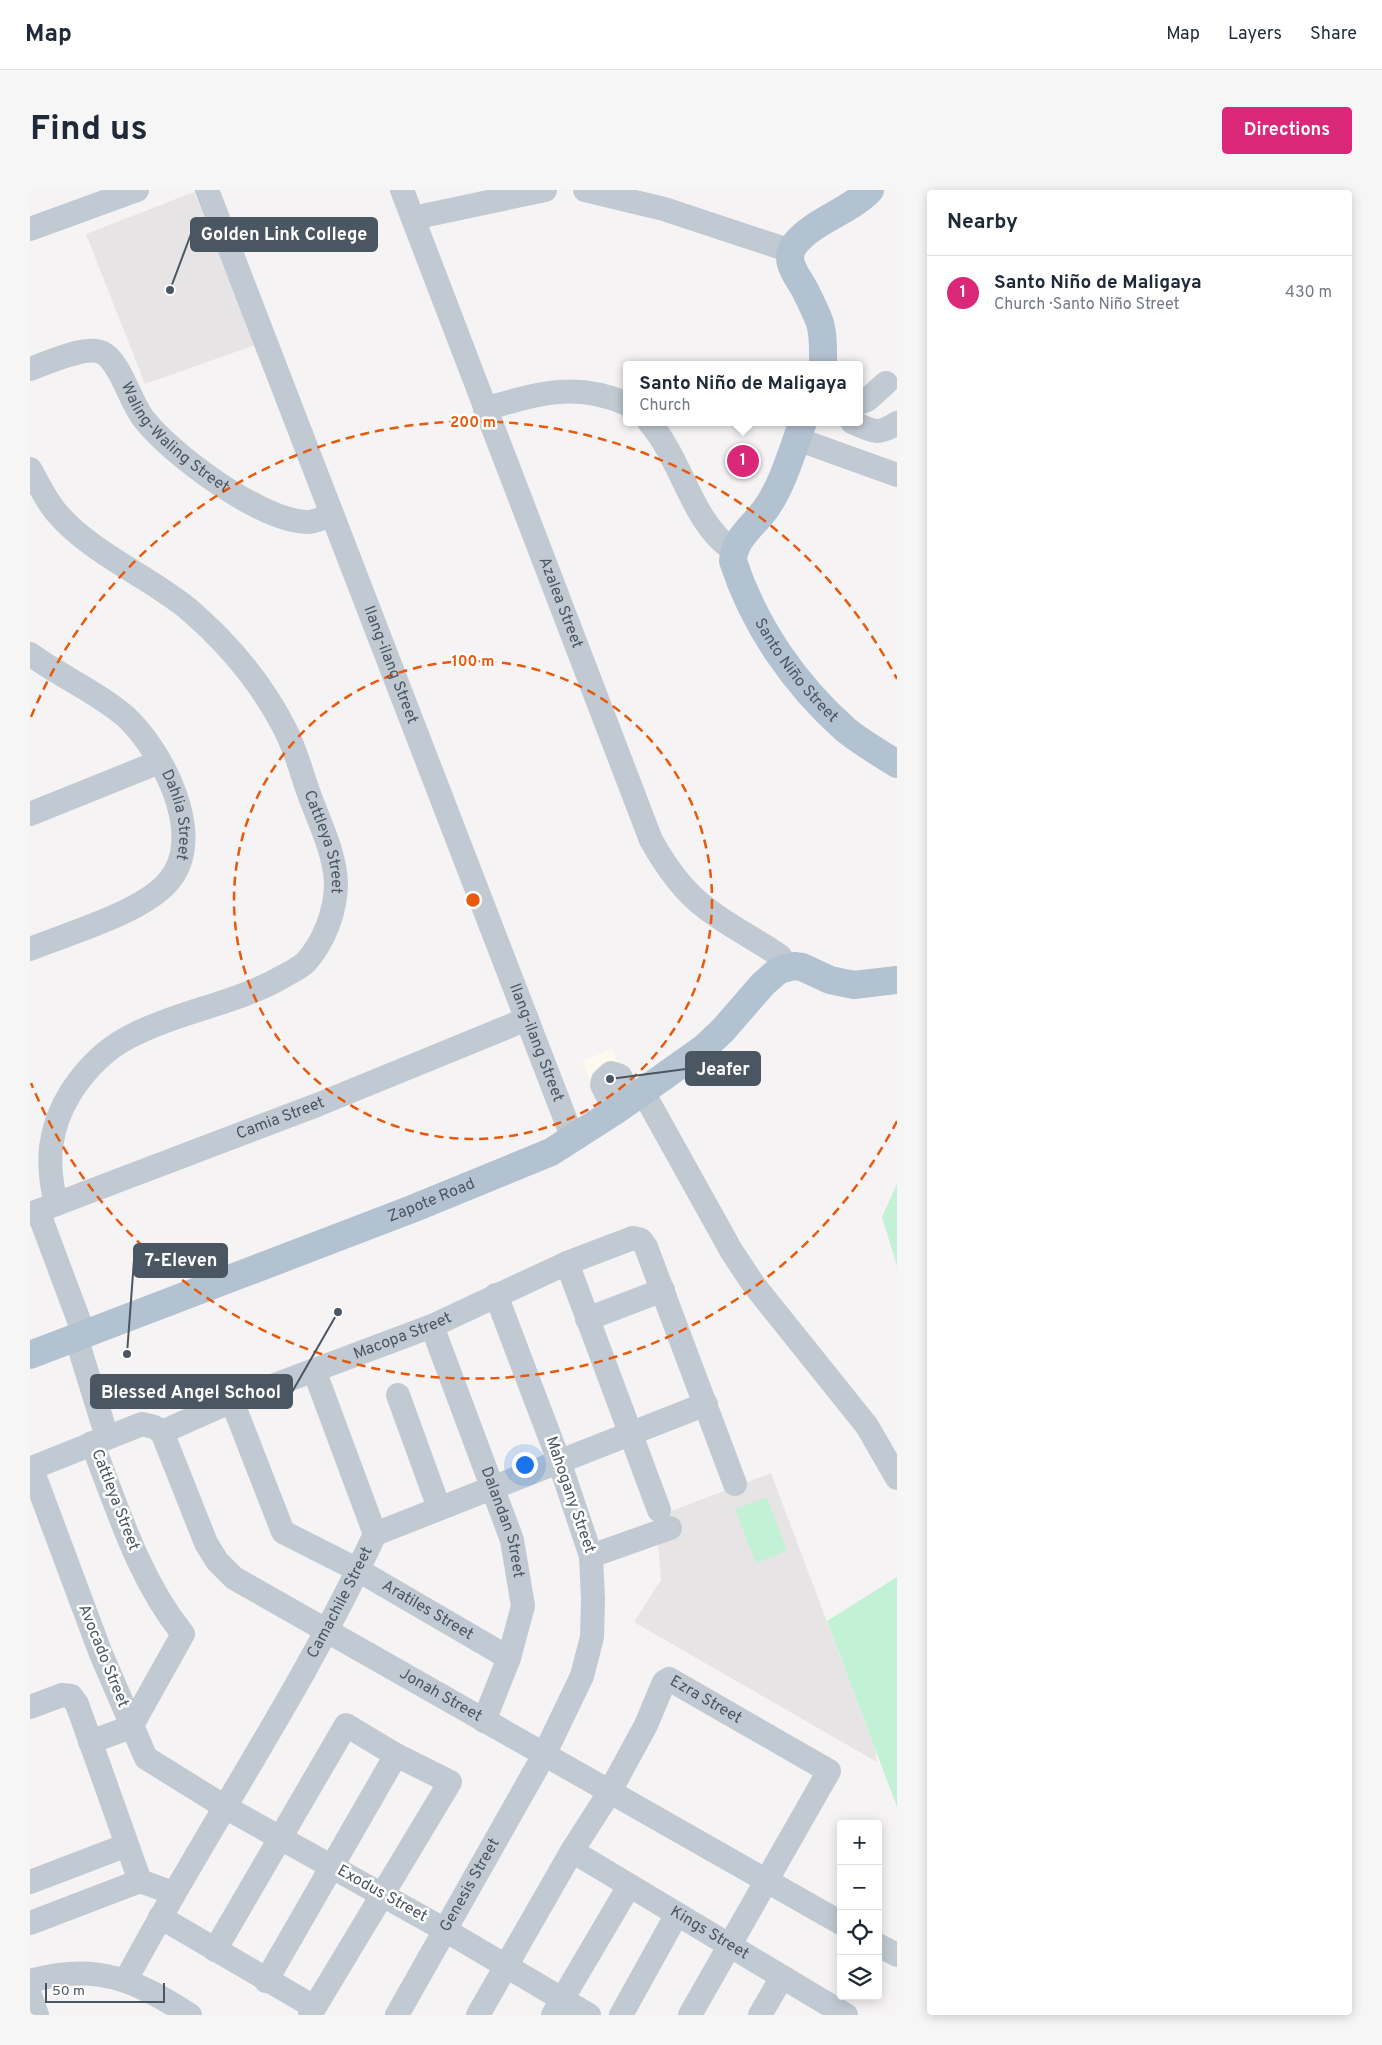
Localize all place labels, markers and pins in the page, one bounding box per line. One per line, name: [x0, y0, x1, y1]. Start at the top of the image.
callout: Golden Link College: [191, 218, 377, 251]
pin: 1: [727, 442, 759, 480]
centre of rings: [464, 891, 482, 909]
callout: Jeafer: [686, 1052, 760, 1085]
callout: 7-Eleven: [134, 1244, 227, 1277]
callout: Blessed Angel School: [91, 1375, 292, 1408]

